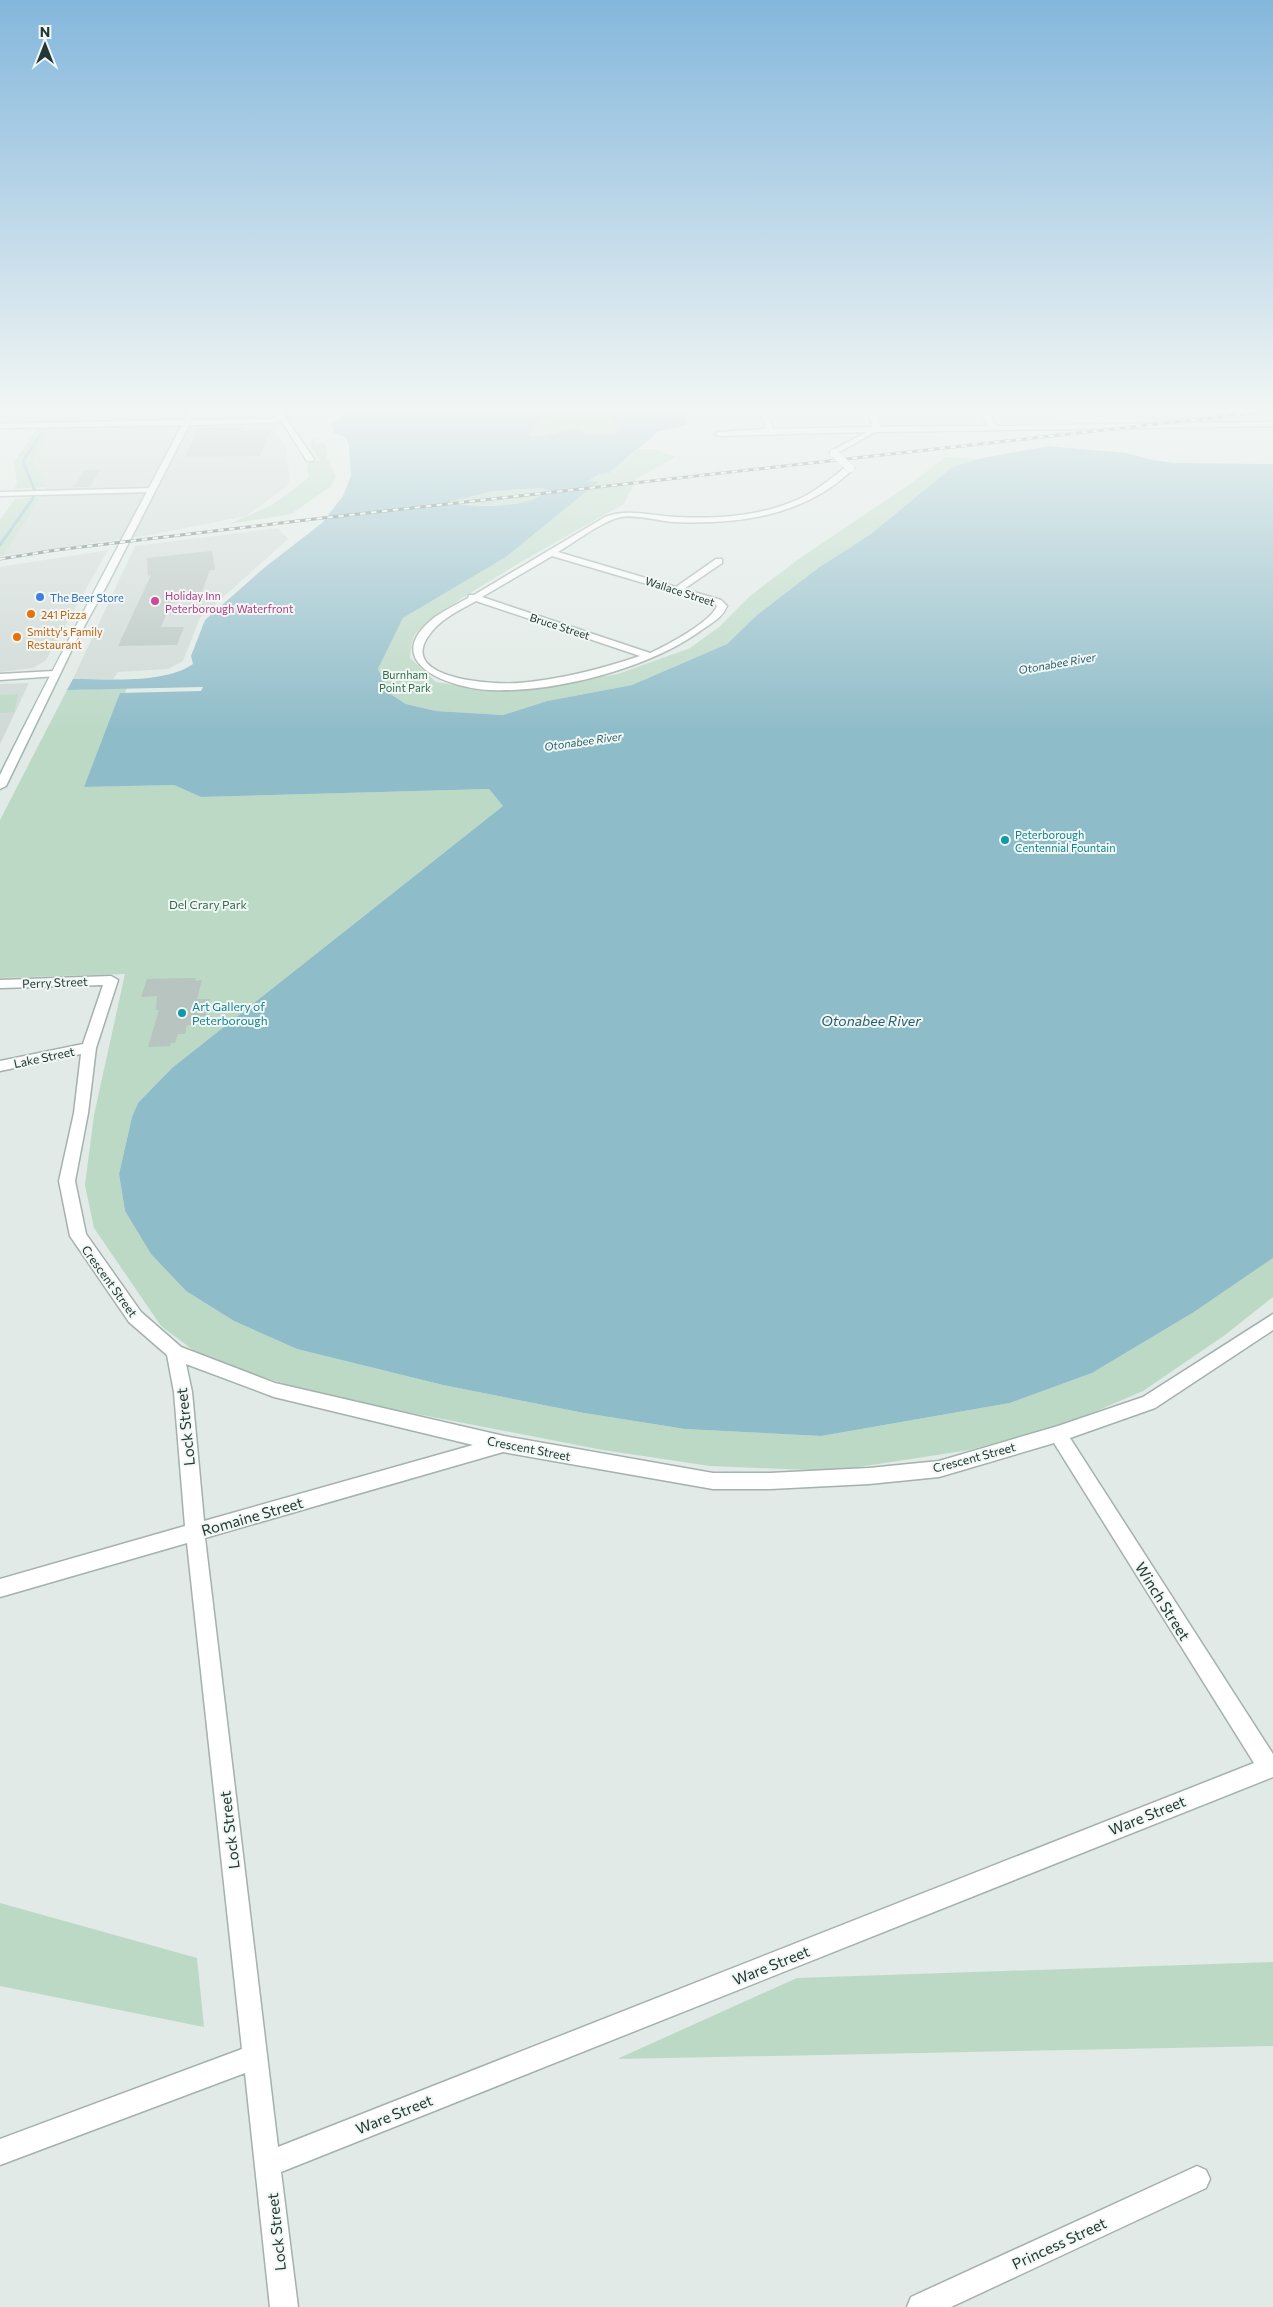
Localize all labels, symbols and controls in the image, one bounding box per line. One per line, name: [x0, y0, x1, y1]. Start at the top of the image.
north arrow: [20, 20, 70, 70]
text: N: [40, 23, 50, 40]
street label: Wallace Street: [644, 574, 717, 608]
place label: Holiday Inn Peterborough Waterfront: [165, 589, 294, 615]
marker: The Beer Store: [34, 591, 46, 603]
place label: The Beer Store: [50, 591, 124, 604]
marker: Holiday Inn Peterborough Waterfront: [149, 595, 161, 607]
marker: 241 Pizza: [25, 608, 37, 620]
place label: 241 Pizza: [41, 608, 86, 621]
street label: Bruce Street: [528, 610, 592, 642]
place label: Smitty's Family Restaurant: [27, 625, 103, 651]
marker: Smitty's Family Restaurant: [11, 631, 23, 643]
water label: Otonabee River: [1017, 650, 1097, 676]
park label: Burnham Point Park: [379, 668, 431, 694]
water label: Otonabee River: [543, 729, 623, 753]
place label: Peterborough Centennial Fountain: [1015, 828, 1115, 854]
marker: Peterborough Centennial Fountain: [999, 834, 1011, 846]
park label: Del Crary Park: [169, 897, 248, 911]
street label: Perry Street: [22, 974, 88, 990]
place label: Art Gallery of Peterborough: [192, 999, 268, 1027]
marker: Art Gallery of Peterborough: [176, 1007, 188, 1019]
water label: Otonabee River: [821, 1012, 921, 1029]
street label: Lake Street: [12, 1044, 76, 1070]
street label: Crescent Street: [79, 1243, 141, 1320]
street label: Lock Street: [172, 1387, 198, 1467]
street label: Crescent Street: [486, 1433, 572, 1463]
street label: Crescent Street: [931, 1439, 1017, 1475]
street label: Romaine Street: [199, 1493, 305, 1539]
street label: Winch Street: [1132, 1558, 1194, 1644]
street label: Lock Street: [215, 1790, 243, 1870]
street label: Ware Street: [1106, 1791, 1188, 1839]
street label: Ware Street: [730, 1941, 812, 1989]
street label: Ware Street: [353, 2090, 435, 2138]
street label: Lock Street: [263, 2192, 289, 2272]
street label: Princess Street: [1009, 2213, 1109, 2273]

